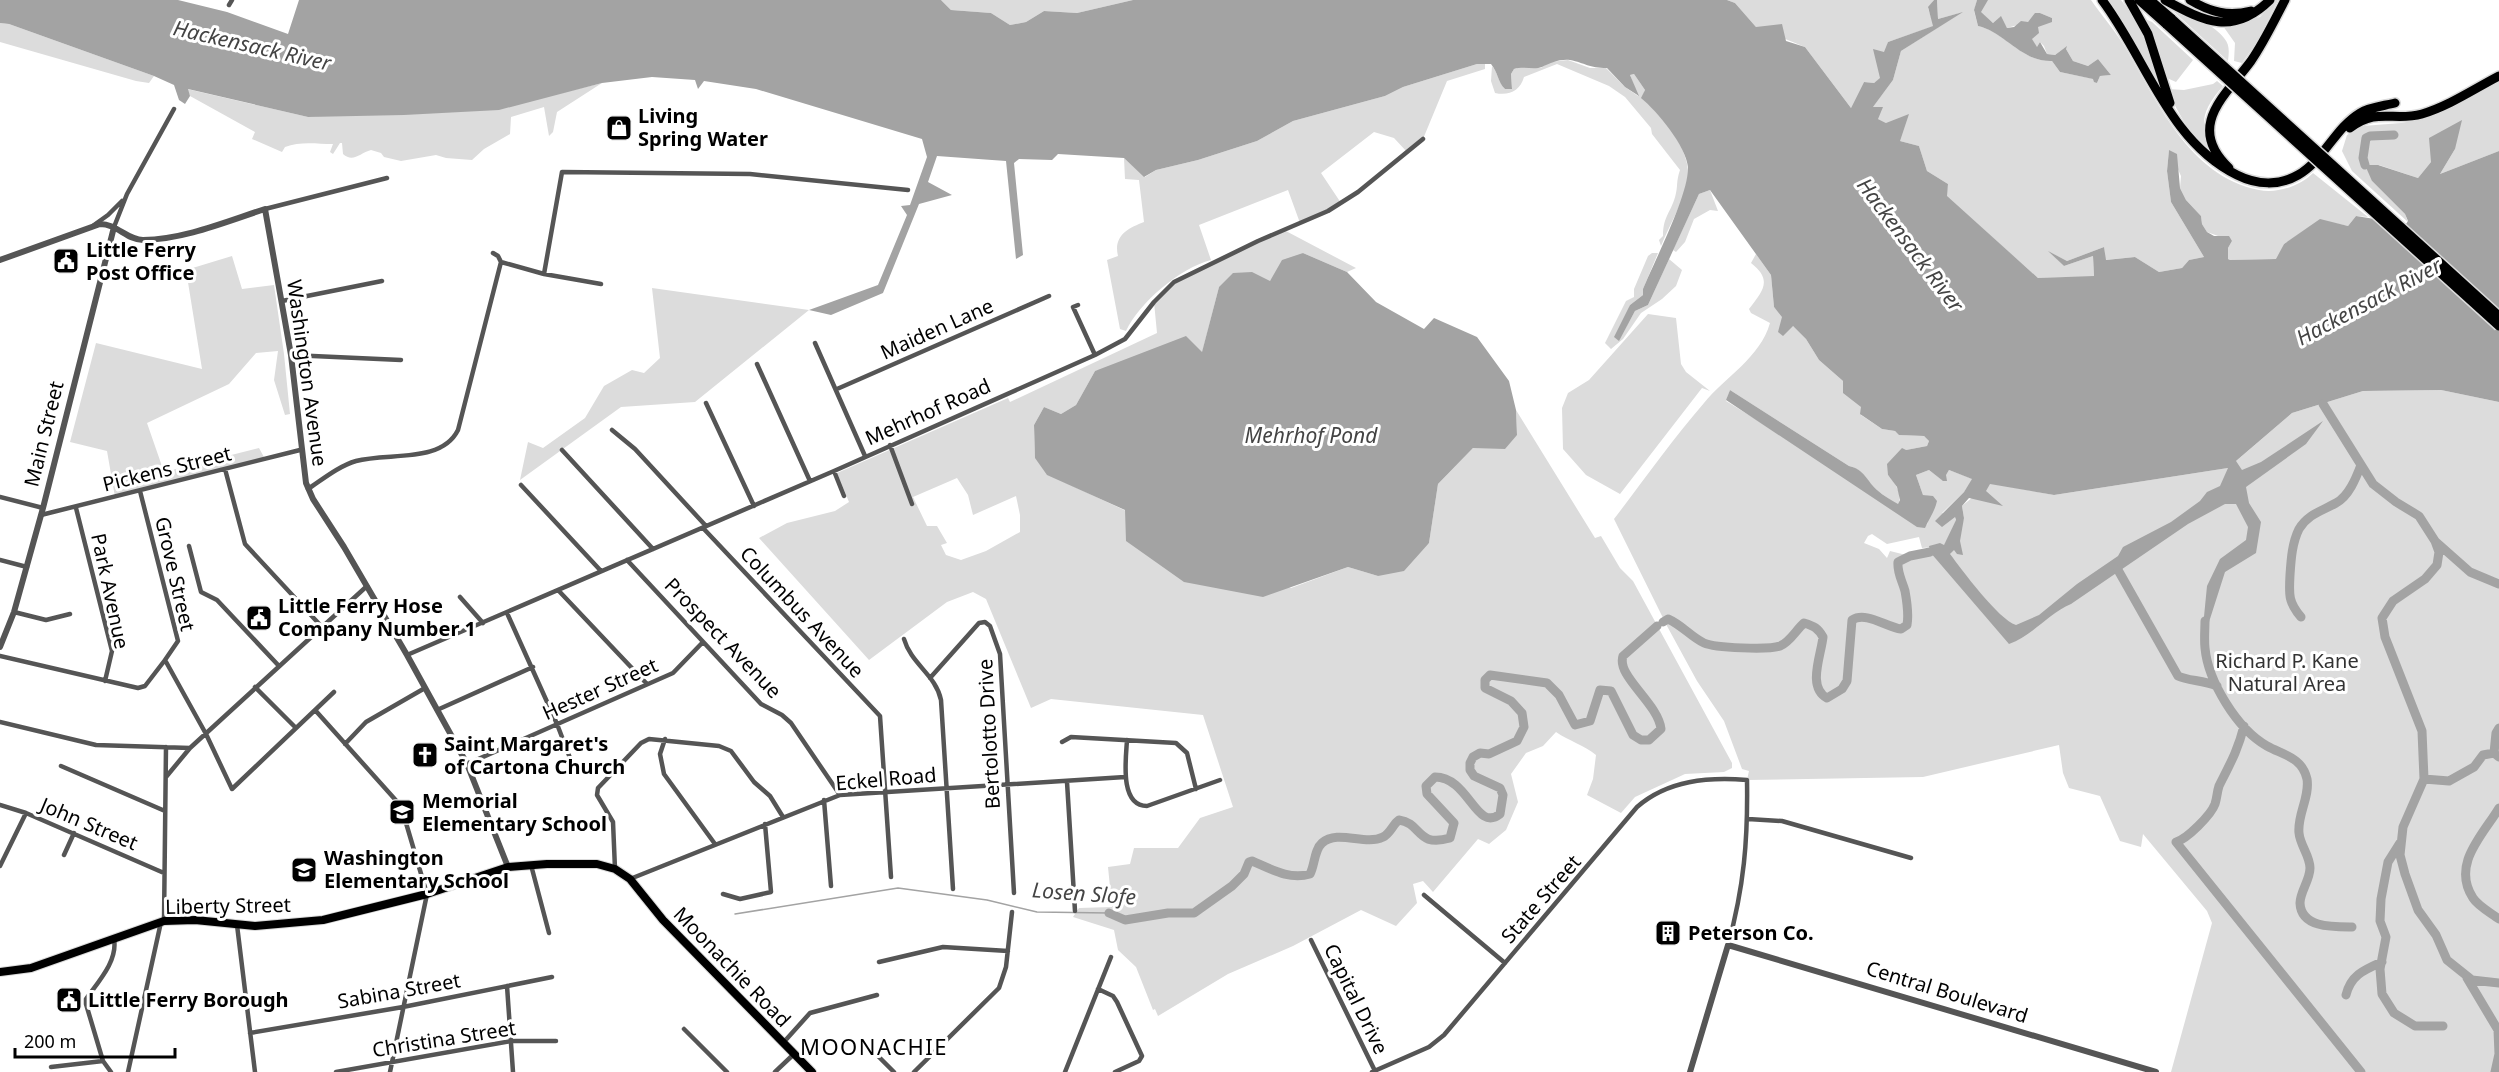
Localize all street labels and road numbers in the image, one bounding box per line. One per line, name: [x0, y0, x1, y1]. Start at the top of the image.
street label: Washington Avenue: [281, 278, 334, 468]
street label: Maiden Lane: [876, 292, 998, 365]
street label: Mehrhof Road: [861, 372, 995, 451]
street label: Main Street: [17, 378, 70, 490]
street label: Pickens Street: [100, 439, 234, 498]
street label: Grove Street: [149, 514, 202, 634]
street label: Park Avenue: [85, 531, 136, 651]
street label: Columbus Avenue: [734, 540, 870, 683]
street label: Prospect Avenue: [659, 572, 788, 704]
street label: Hester Street: [538, 651, 662, 726]
street label: Bertolotto Drive: [971, 658, 1006, 810]
street label: Eckel Road: [834, 761, 937, 796]
street label: John Street: [35, 790, 142, 856]
street label: State Street: [1495, 849, 1587, 949]
street label: Liberty Street: [165, 891, 291, 920]
street label: Moonachie Road: [668, 901, 797, 1033]
street label: Capital Drive: [1318, 939, 1395, 1058]
street label: Central Boulevard: [1863, 954, 2031, 1029]
street label: Sabina Street: [335, 966, 462, 1015]
street label: Christina Street: [370, 1014, 518, 1063]

